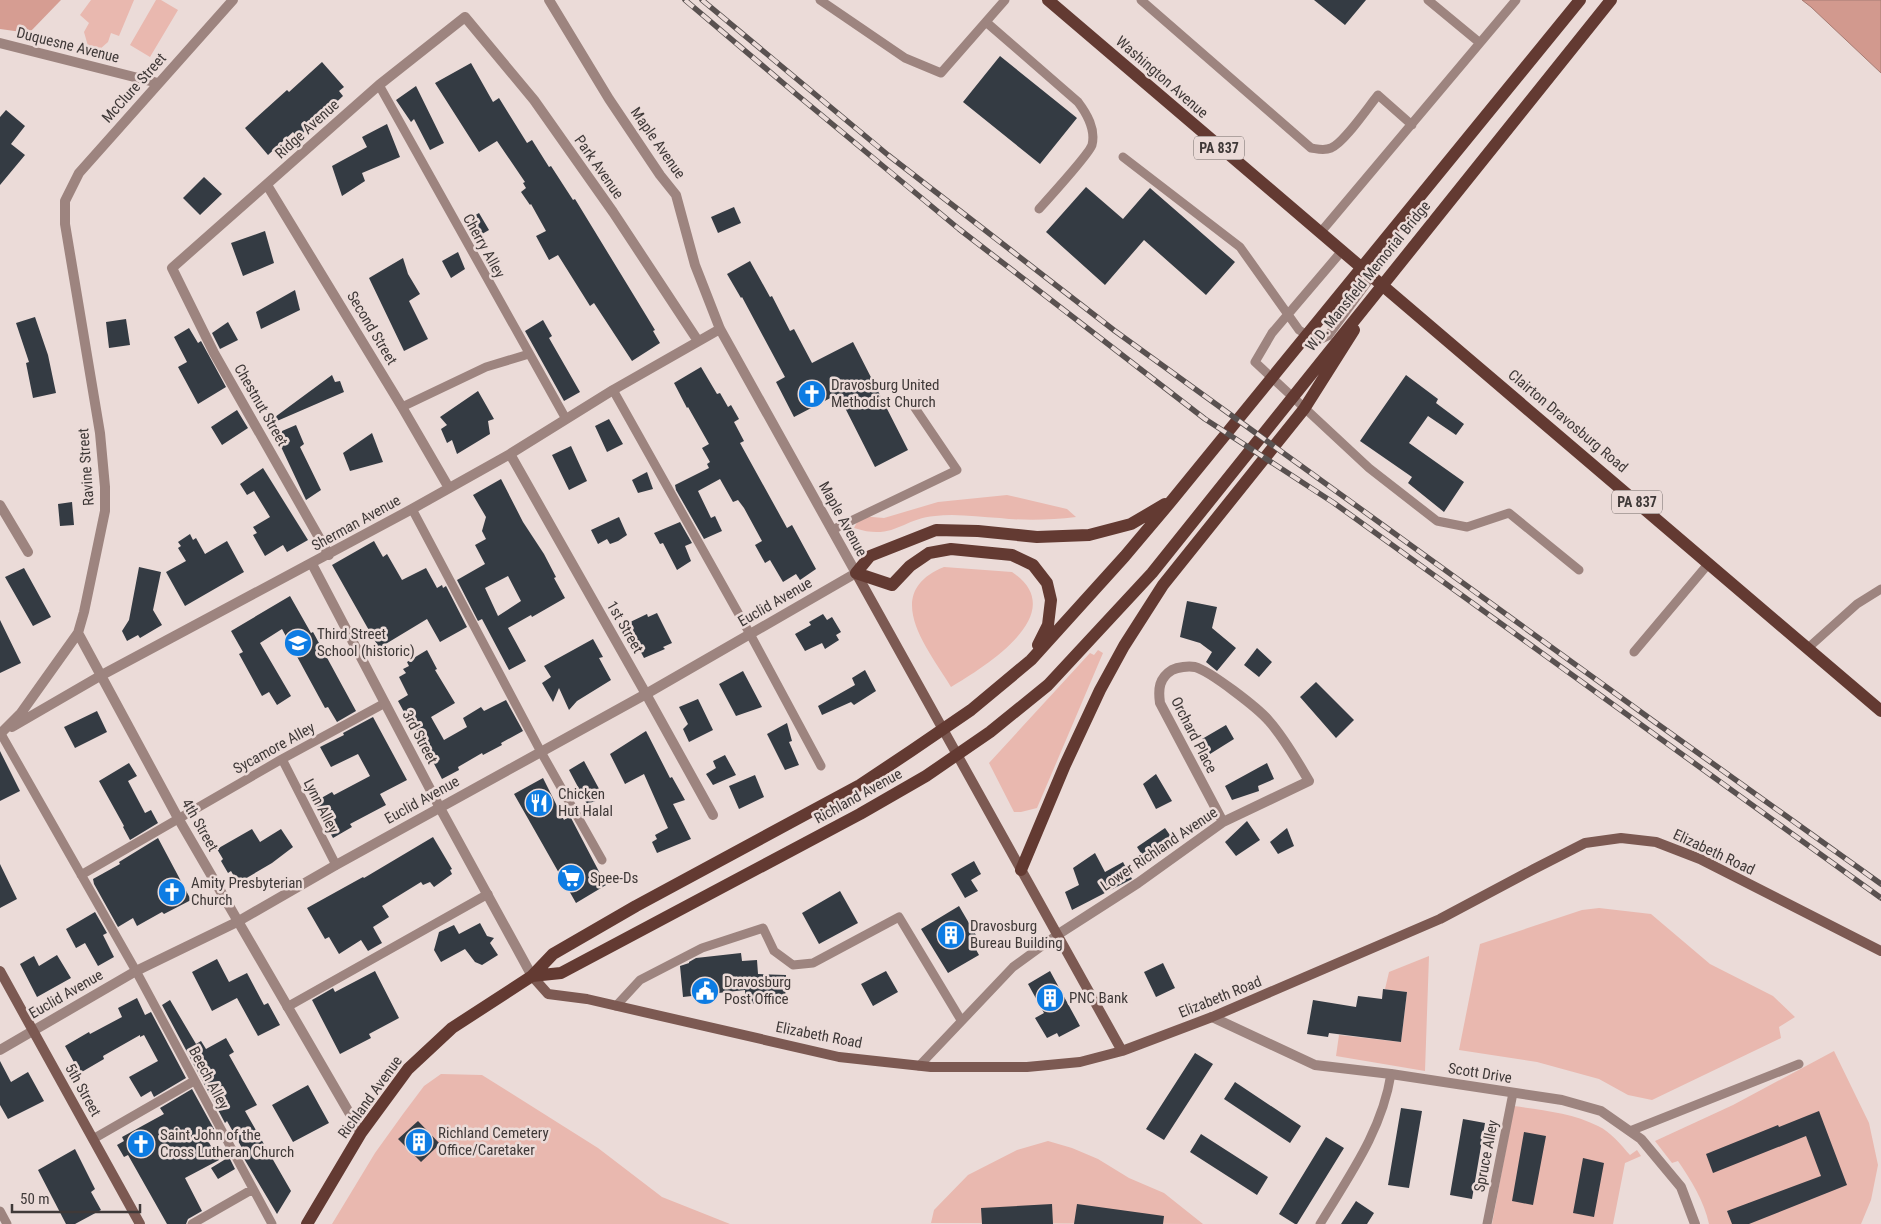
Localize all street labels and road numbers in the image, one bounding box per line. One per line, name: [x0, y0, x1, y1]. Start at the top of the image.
street label: Duquesne Avenue: [15, 24, 121, 66]
street label: Washington Avenue: [1112, 32, 1212, 122]
street label: McClure Street: [98, 49, 170, 127]
street label: Ridge Avenue: [271, 96, 343, 162]
street label: Maple Avenue: [627, 104, 689, 182]
street label: Park Avenue: [571, 132, 627, 202]
road number: PA 837: [1194, 136, 1244, 160]
street label: W.D. Mansfield Memorial Bridge: [1302, 197, 1434, 355]
street label: Cherry Alley: [459, 211, 509, 281]
street label: Second Street: [343, 288, 401, 368]
street label: Chestnut Street: [230, 361, 292, 449]
street label: Clairton Dravosburg Road: [1505, 366, 1631, 476]
street label: Ravine Street: [74, 428, 98, 506]
street label: Maple Avenue: [815, 478, 871, 560]
street label: Sherman Avenue: [308, 491, 404, 555]
road number: PA 837: [1612, 491, 1662, 514]
street label: Euclid Avenue: [735, 574, 815, 630]
street label: 1st Street: [603, 598, 647, 656]
street label: Orchard Place: [1167, 694, 1221, 776]
street label: 3rd Street: [398, 707, 442, 767]
street label: Sycamore Alley: [230, 718, 318, 778]
street label: Richland Avenue: [811, 764, 905, 828]
street label: Euclid Avenue: [382, 772, 462, 828]
street label: Lynn Alley: [300, 776, 342, 836]
street label: 4th Street: [178, 796, 222, 854]
street label: Lower Richland Avenue: [1097, 803, 1221, 895]
street label: Elizabeth Road: [1670, 825, 1758, 879]
street label: Euclid Avenue: [26, 966, 106, 1022]
street label: Elizabeth Road: [1176, 972, 1264, 1022]
street label: Elizabeth Road: [774, 1018, 864, 1052]
street label: Beech Alley: [185, 1043, 233, 1113]
street label: Richland Avenue: [334, 1052, 406, 1142]
street label: Scott Drive: [1447, 1059, 1513, 1087]
street label: 5th Street: [61, 1060, 105, 1120]
street label: Spruce Alley: [1470, 1118, 1502, 1194]

